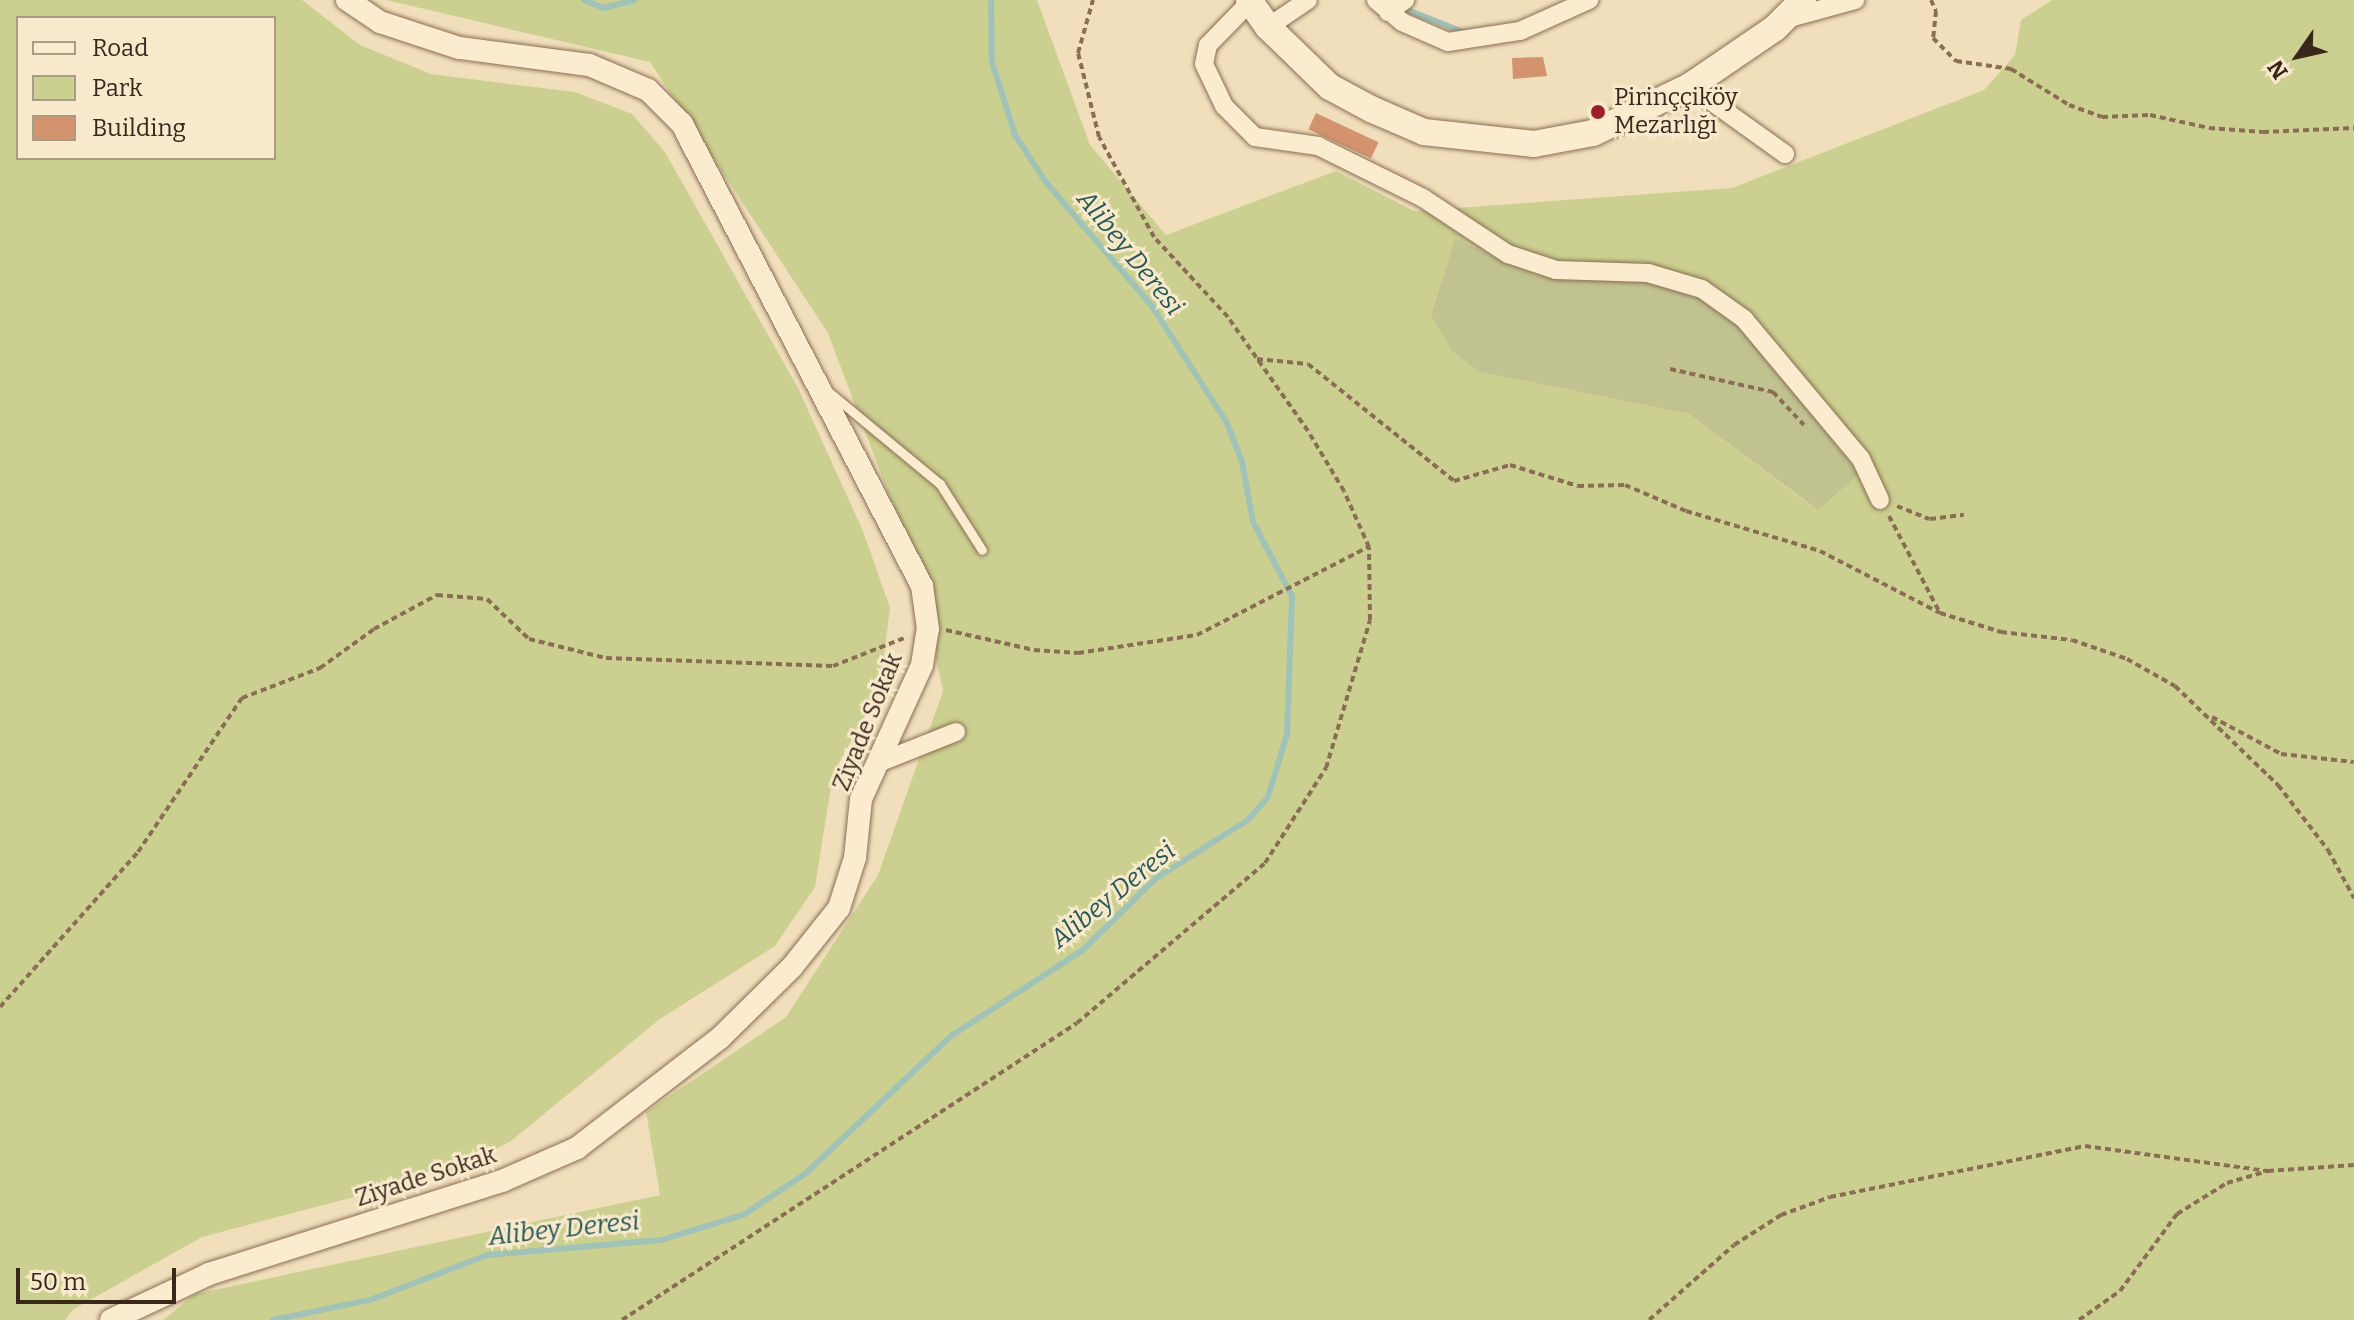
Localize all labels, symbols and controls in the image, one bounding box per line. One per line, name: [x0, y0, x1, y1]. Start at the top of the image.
legend: [16, 16, 276, 160]
north arrow: [2258, 16, 2338, 96]
text: Road: [92, 34, 148, 62]
text: N: [2262, 55, 2294, 84]
text: Park: [92, 74, 143, 102]
place label: Pirinççiköy Mezarlığı: [1614, 84, 1738, 140]
marker: Pirinççiköy Mezarlığı: [1589, 103, 1607, 121]
text: Building: [92, 114, 186, 142]
water label: Alibey Deresi: [1070, 184, 1190, 322]
street label: Ziyade Sokak: [827, 649, 909, 795]
water label: Alibey Deresi: [1044, 835, 1182, 955]
street label: Ziyade Sokak: [352, 1141, 500, 1213]
water label: Alibey Deresi: [487, 1206, 641, 1252]
scale bar: [20, 1252, 180, 1302]
text: 50 m: [30, 1268, 86, 1296]

